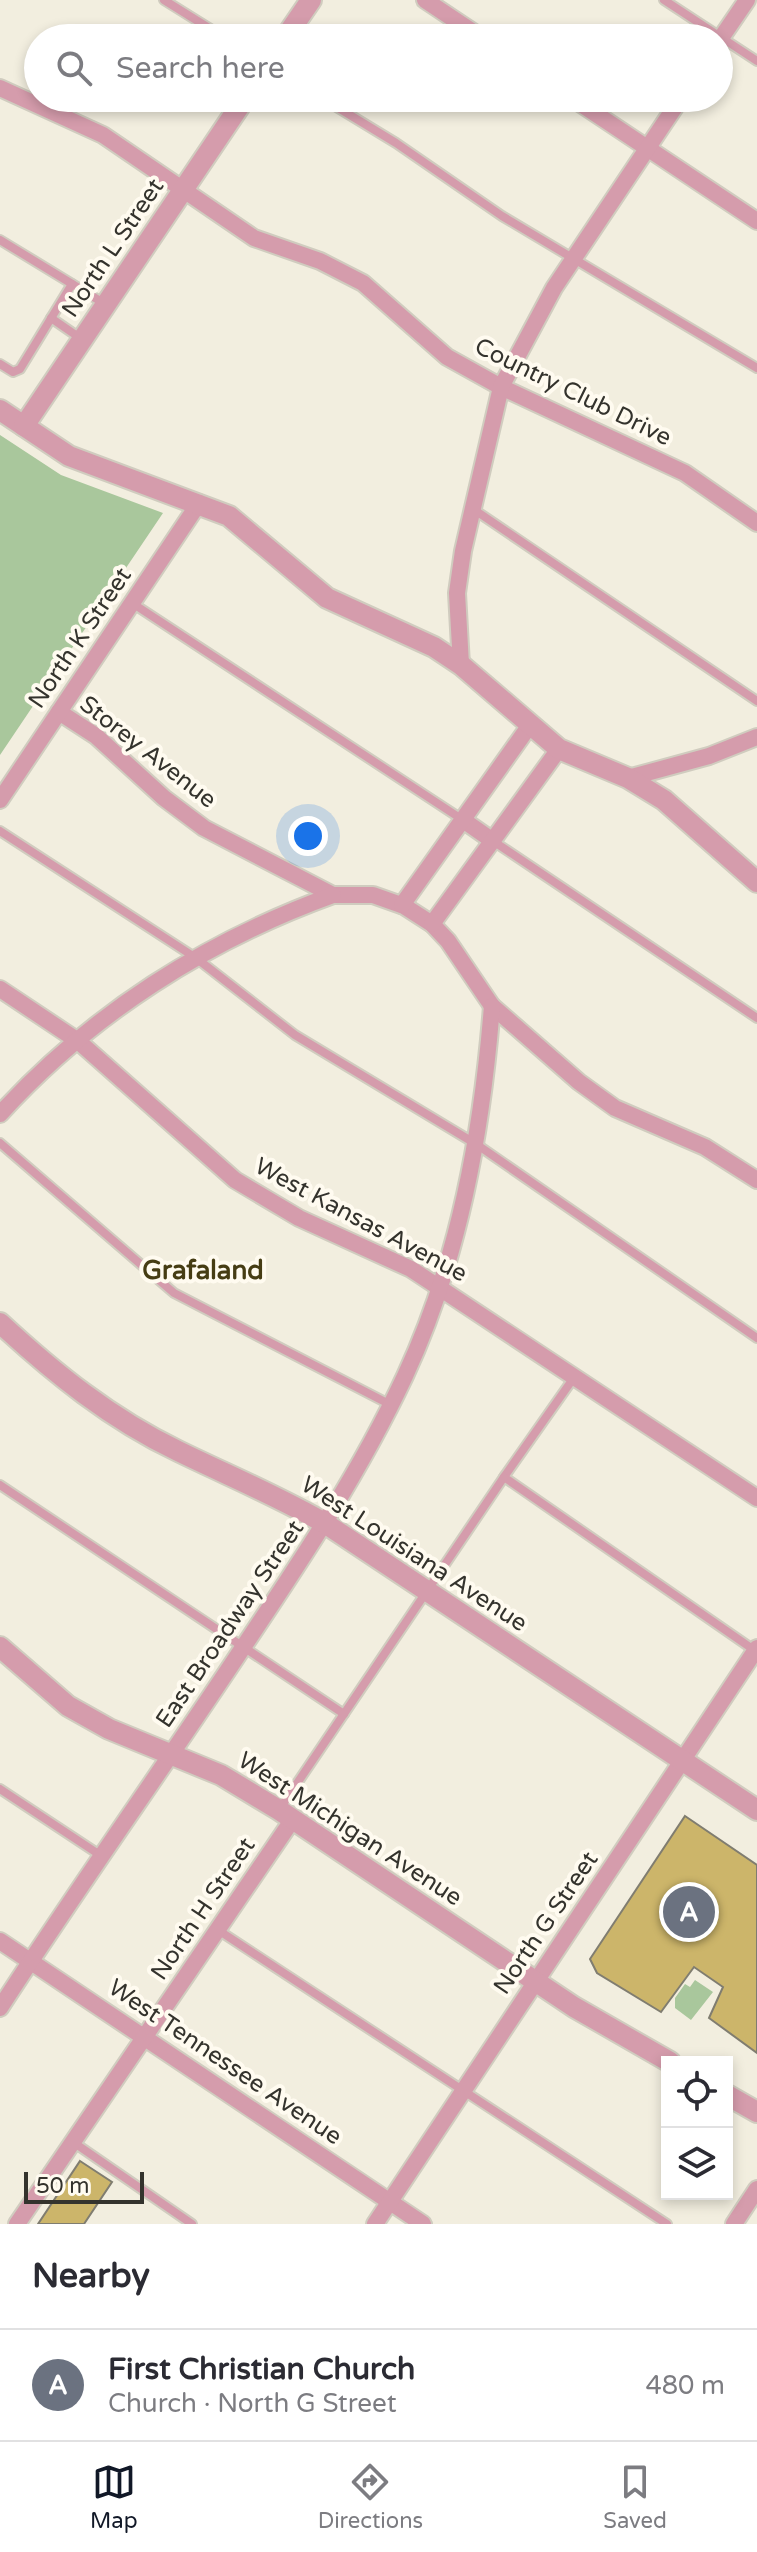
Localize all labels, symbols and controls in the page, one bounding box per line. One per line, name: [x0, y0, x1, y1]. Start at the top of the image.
search box: [24, 24, 733, 112]
icon: search: [52, 46, 96, 90]
text: Search here: [116, 50, 285, 87]
street label: North L Street: [56, 173, 170, 323]
street label: Country Club Drive: [470, 332, 676, 452]
street label: North K Street: [22, 562, 138, 714]
street label: Storey Avenue: [74, 690, 222, 814]
your location: [288, 816, 328, 856]
street label: West Kansas Avenue: [250, 1152, 472, 1288]
district label: Grafaland: [142, 1255, 264, 1286]
street label: West Louisiana Avenue: [295, 1470, 533, 1638]
street label: East Broadway Street: [150, 1515, 310, 1733]
street label: West Michigan Avenue: [233, 1746, 467, 1912]
street label: North H Street: [145, 1832, 261, 1986]
street label: North G Street: [488, 1846, 604, 2000]
pin: A: [663, 1882, 715, 1942]
street label: West Tennessee Avenue: [103, 1973, 347, 2151]
map controls: [661, 2056, 733, 2200]
button: locate: [661, 2056, 733, 2128]
button: layers: [661, 2128, 733, 2200]
scale bar: [24, 2168, 144, 2204]
text: 50 m: [36, 2173, 90, 2199]
text: Nearby: [32, 2256, 150, 2297]
text: First Christian Church: [108, 2351, 415, 2388]
text: A: [48, 2370, 68, 2401]
text: 480 m: [645, 2370, 725, 2401]
text: Church · North G Street: [108, 2388, 397, 2419]
tab: Map: [90, 2460, 138, 2534]
tab: Directions: [318, 2460, 423, 2534]
tab: Saved: [603, 2460, 667, 2534]

